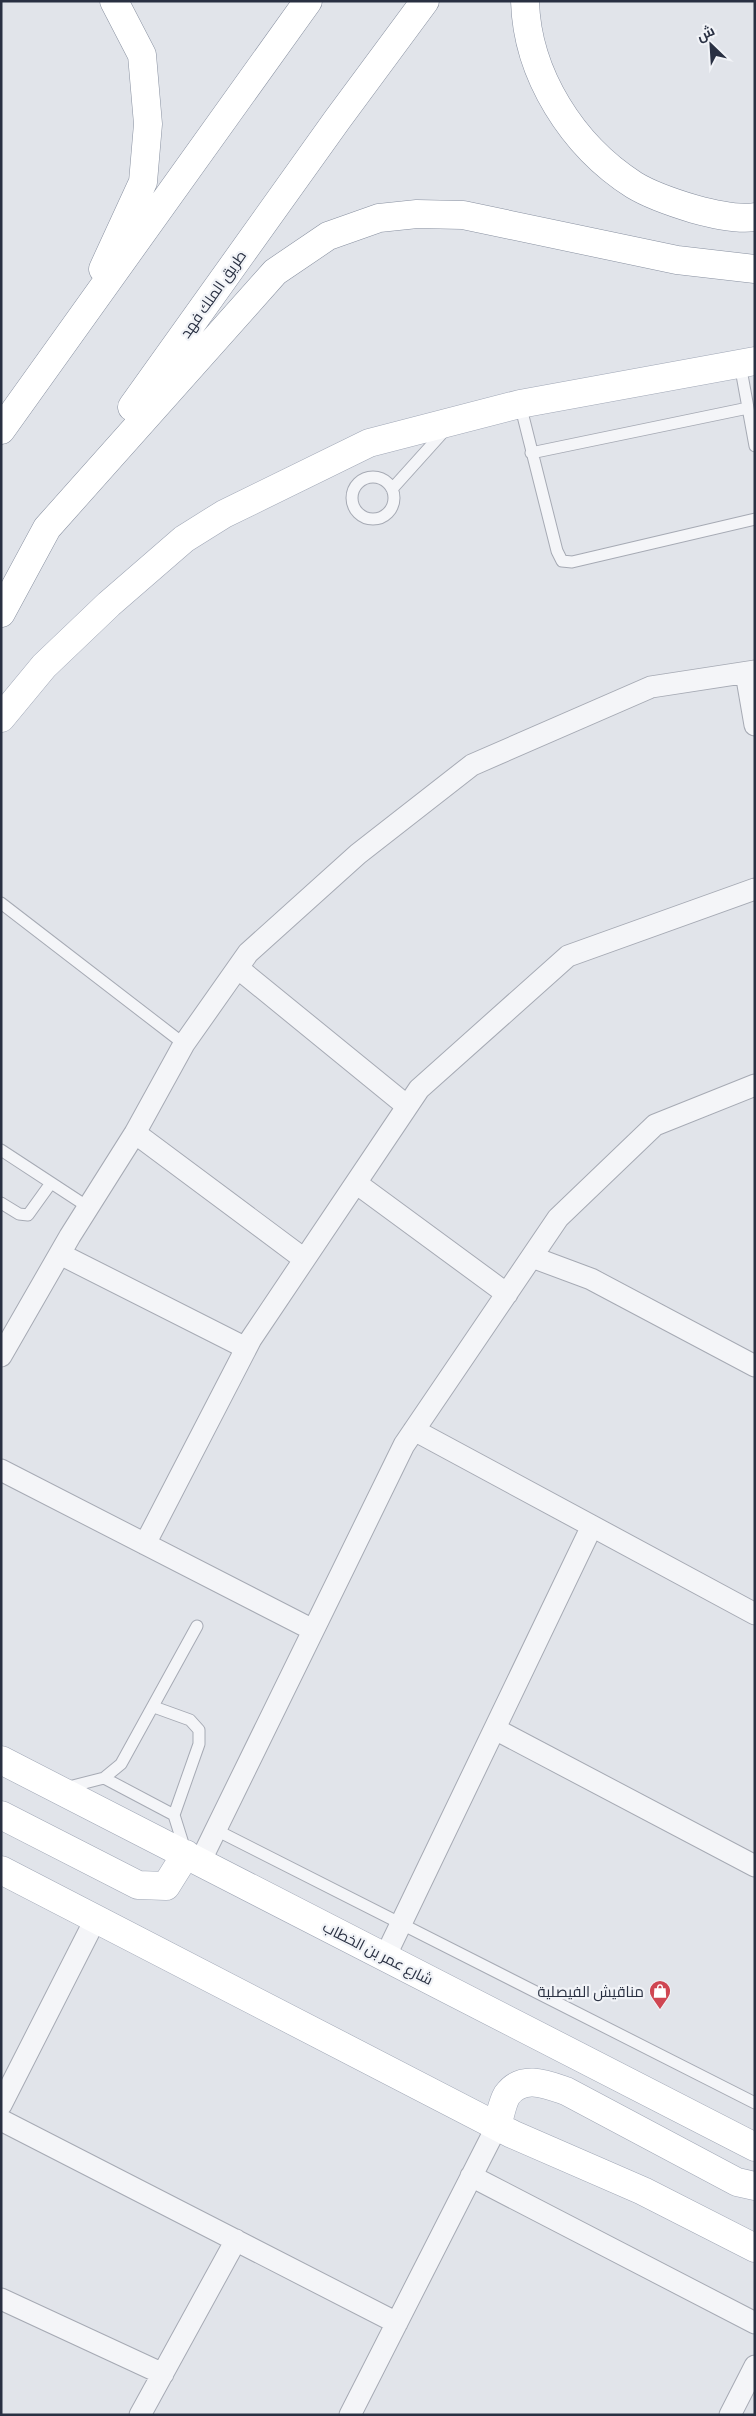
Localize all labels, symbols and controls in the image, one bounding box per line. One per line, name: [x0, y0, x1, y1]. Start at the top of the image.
north arrow: [686, 20, 736, 70]
text: ش: [694, 21, 717, 45]
street label: طريق الملك فهد: [176, 246, 251, 342]
street label: شارع عمر بن الخطاب: [319, 1917, 436, 1991]
shop icon: مناقيش الفيصلية: [648, 1979, 672, 2010]
place label: مناقيش الفيصلية: [537, 1982, 644, 2002]

